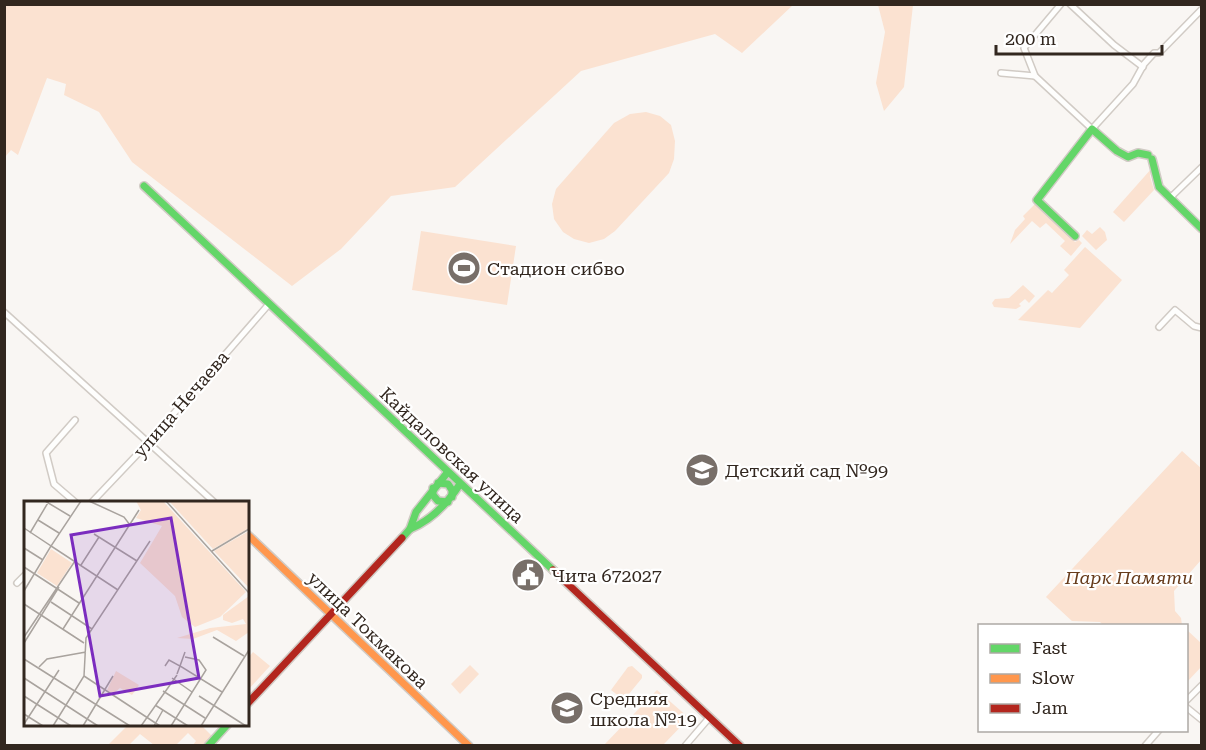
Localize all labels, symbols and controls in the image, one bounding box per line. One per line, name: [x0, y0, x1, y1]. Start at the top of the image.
scale bar: [996, 18, 1162, 56]
text: 200 m: [1005, 28, 1056, 49]
sports icon: Стадион сибво: [446, 250, 482, 286]
place label: Стадион сибво: [487, 258, 625, 279]
street label: улица Нечаева: [129, 346, 233, 462]
street label: Кайдаловская улица: [376, 383, 529, 527]
school or university icon: Детский сад №99: [684, 452, 720, 488]
place label: Детский сад №99: [725, 460, 888, 481]
inset map: [24, 501, 249, 726]
public building icon: Чита 672027: [510, 557, 546, 593]
place label: Чита 672027: [551, 565, 662, 586]
street label: улица Токмакова: [304, 567, 433, 693]
park label: Парк Памяти: [1064, 567, 1193, 588]
legend: [978, 624, 1188, 732]
text: Fast: [1032, 637, 1067, 658]
text: Slow: [1032, 667, 1074, 688]
place label: Средняя школа №19: [590, 688, 697, 730]
school or university icon: Средняя школа №19: [549, 690, 585, 726]
text: Jam: [1032, 697, 1068, 718]

